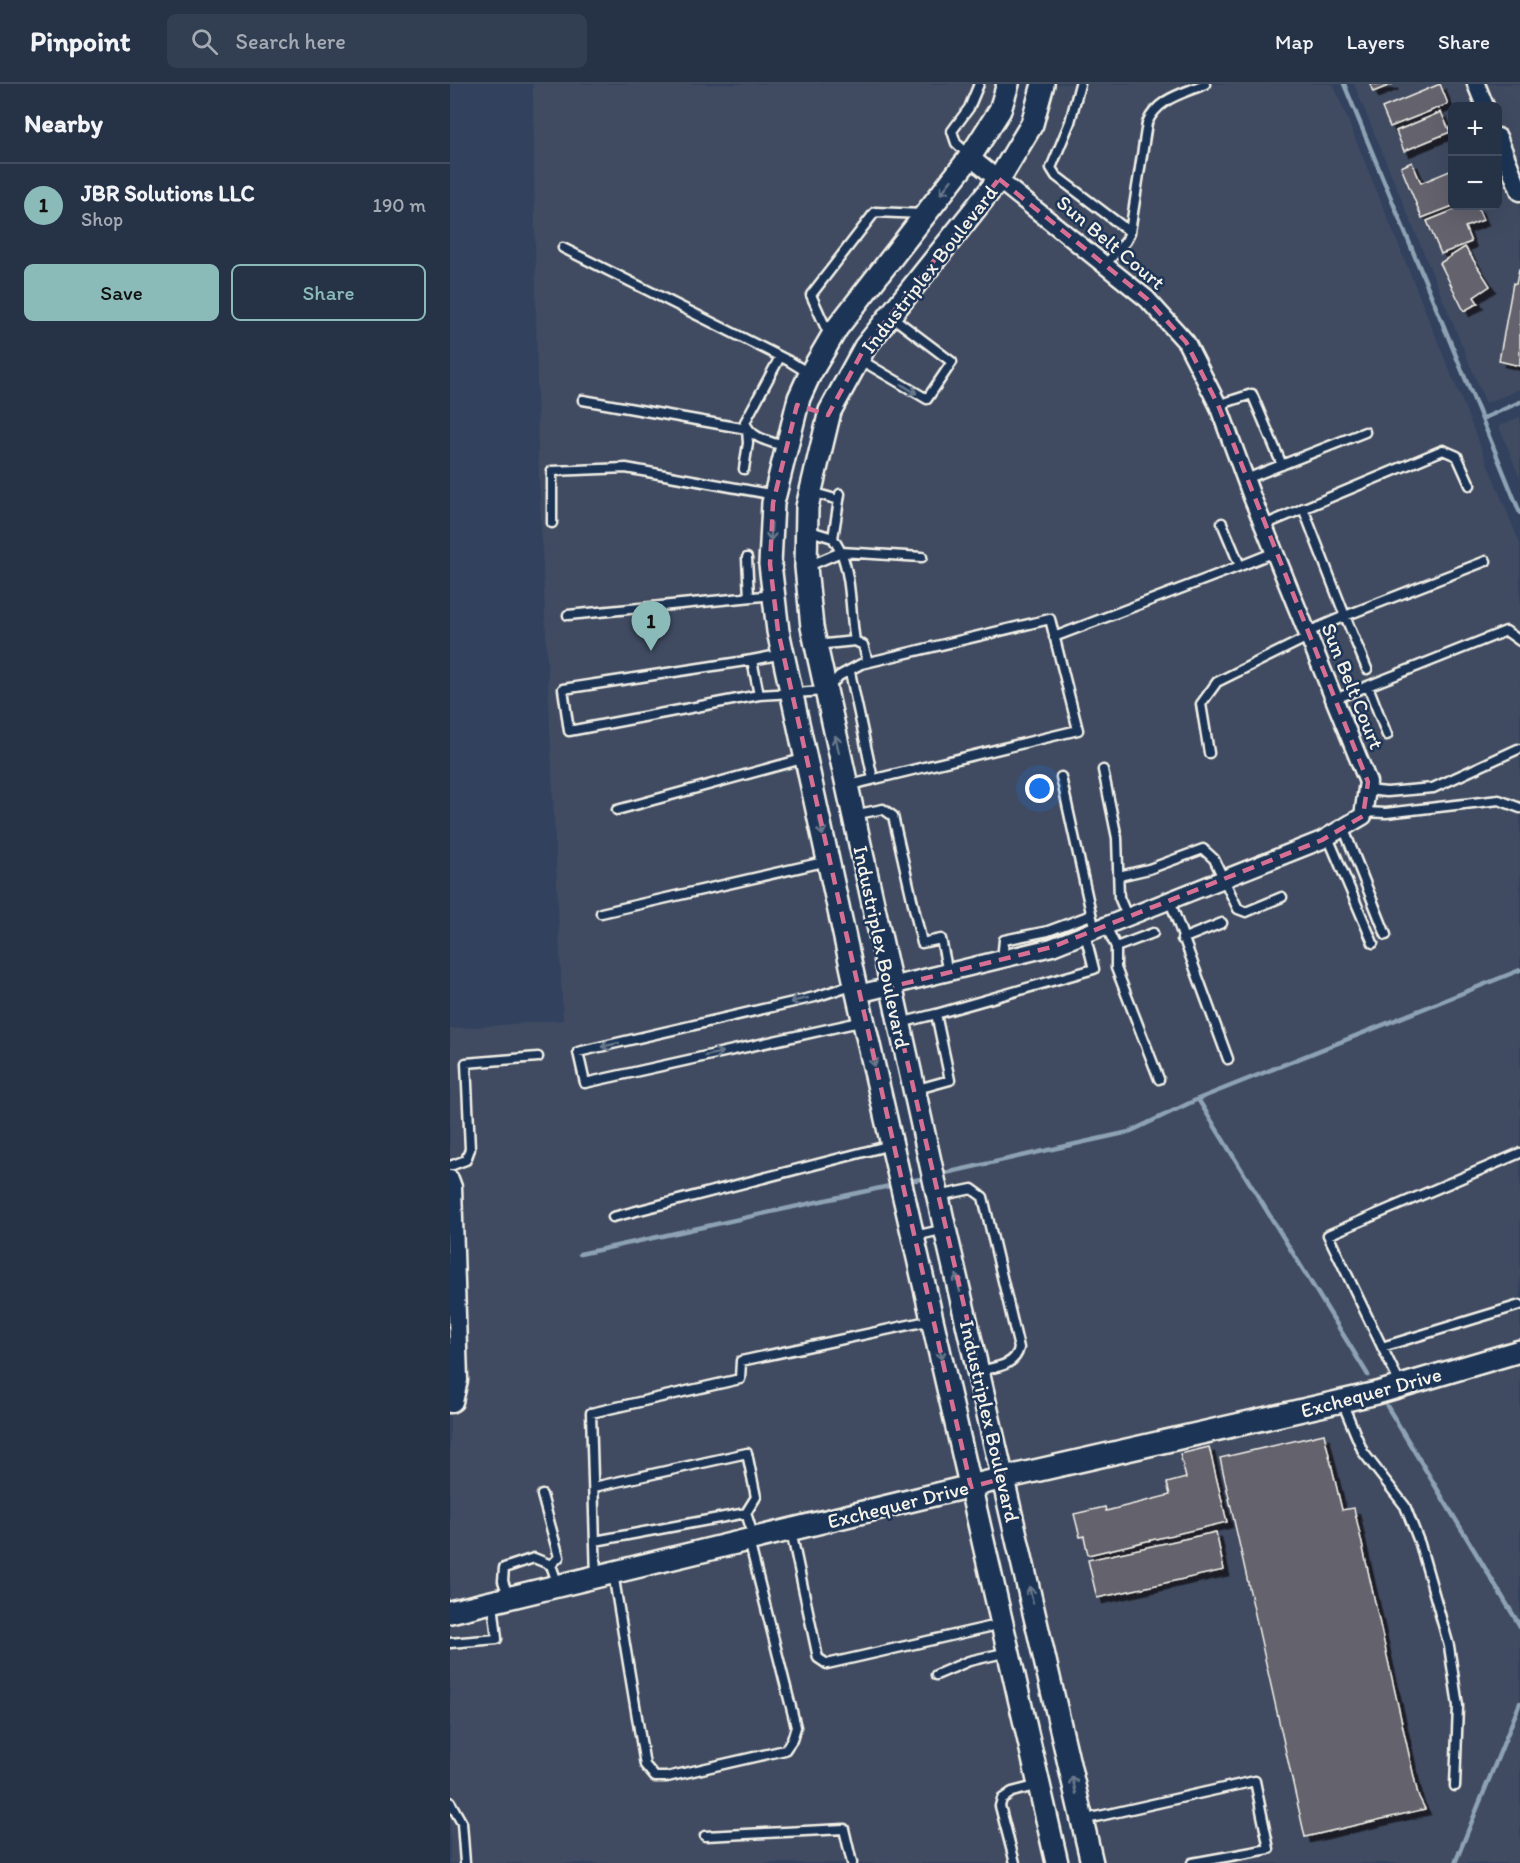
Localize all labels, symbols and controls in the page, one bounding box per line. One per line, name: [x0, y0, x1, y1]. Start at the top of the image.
search box: [167, 14, 587, 68]
text: Pinpoint: [30, 24, 131, 58]
icon: search: [188, 25, 221, 58]
text: Search here: [236, 28, 346, 55]
text: Map: [1275, 29, 1314, 54]
text: Layers: [1347, 29, 1405, 54]
text: Share: [1438, 29, 1490, 54]
map controls: [1448, 102, 1502, 210]
button: +: [1448, 102, 1502, 156]
text: Nearby: [24, 107, 103, 139]
button: −: [1448, 156, 1502, 210]
street label: Industriplex Boulevard: [856, 179, 1003, 358]
one-way arrow: [940, 179, 953, 195]
text: JBR Solutions LLC: [81, 180, 255, 207]
street label: Sun Belt Court: [1052, 189, 1170, 295]
text: 1: [39, 193, 48, 217]
text: 190 m: [373, 193, 426, 217]
text: Shop: [81, 207, 123, 231]
button: Save: [24, 264, 219, 321]
button: Share: [231, 264, 426, 321]
one-way arrow: [900, 383, 917, 395]
one-way arrow: [766, 522, 777, 542]
pin: 1: [632, 602, 670, 651]
street label: Sun Belt Court: [1316, 619, 1390, 753]
one-way arrow: [831, 735, 842, 754]
your location: [1025, 774, 1054, 803]
one-way arrow: [816, 817, 827, 836]
street label: Industriplex Boulevard: [848, 843, 916, 1051]
one-way arrow: [790, 995, 809, 1007]
one-way arrow: [600, 1040, 620, 1051]
one-way arrow: [704, 1048, 723, 1060]
one-way arrow: [867, 1048, 879, 1067]
one-way arrow: [951, 1274, 963, 1293]
street label: Industriplex Boulevard: [955, 1317, 1026, 1525]
one-way arrow: [934, 1341, 946, 1360]
street label: Exchequer Drive: [1298, 1361, 1444, 1423]
street label: Exchequer Drive: [825, 1474, 971, 1534]
one-way arrow: [1024, 1586, 1036, 1605]
one-way arrow: [1068, 1776, 1079, 1796]

